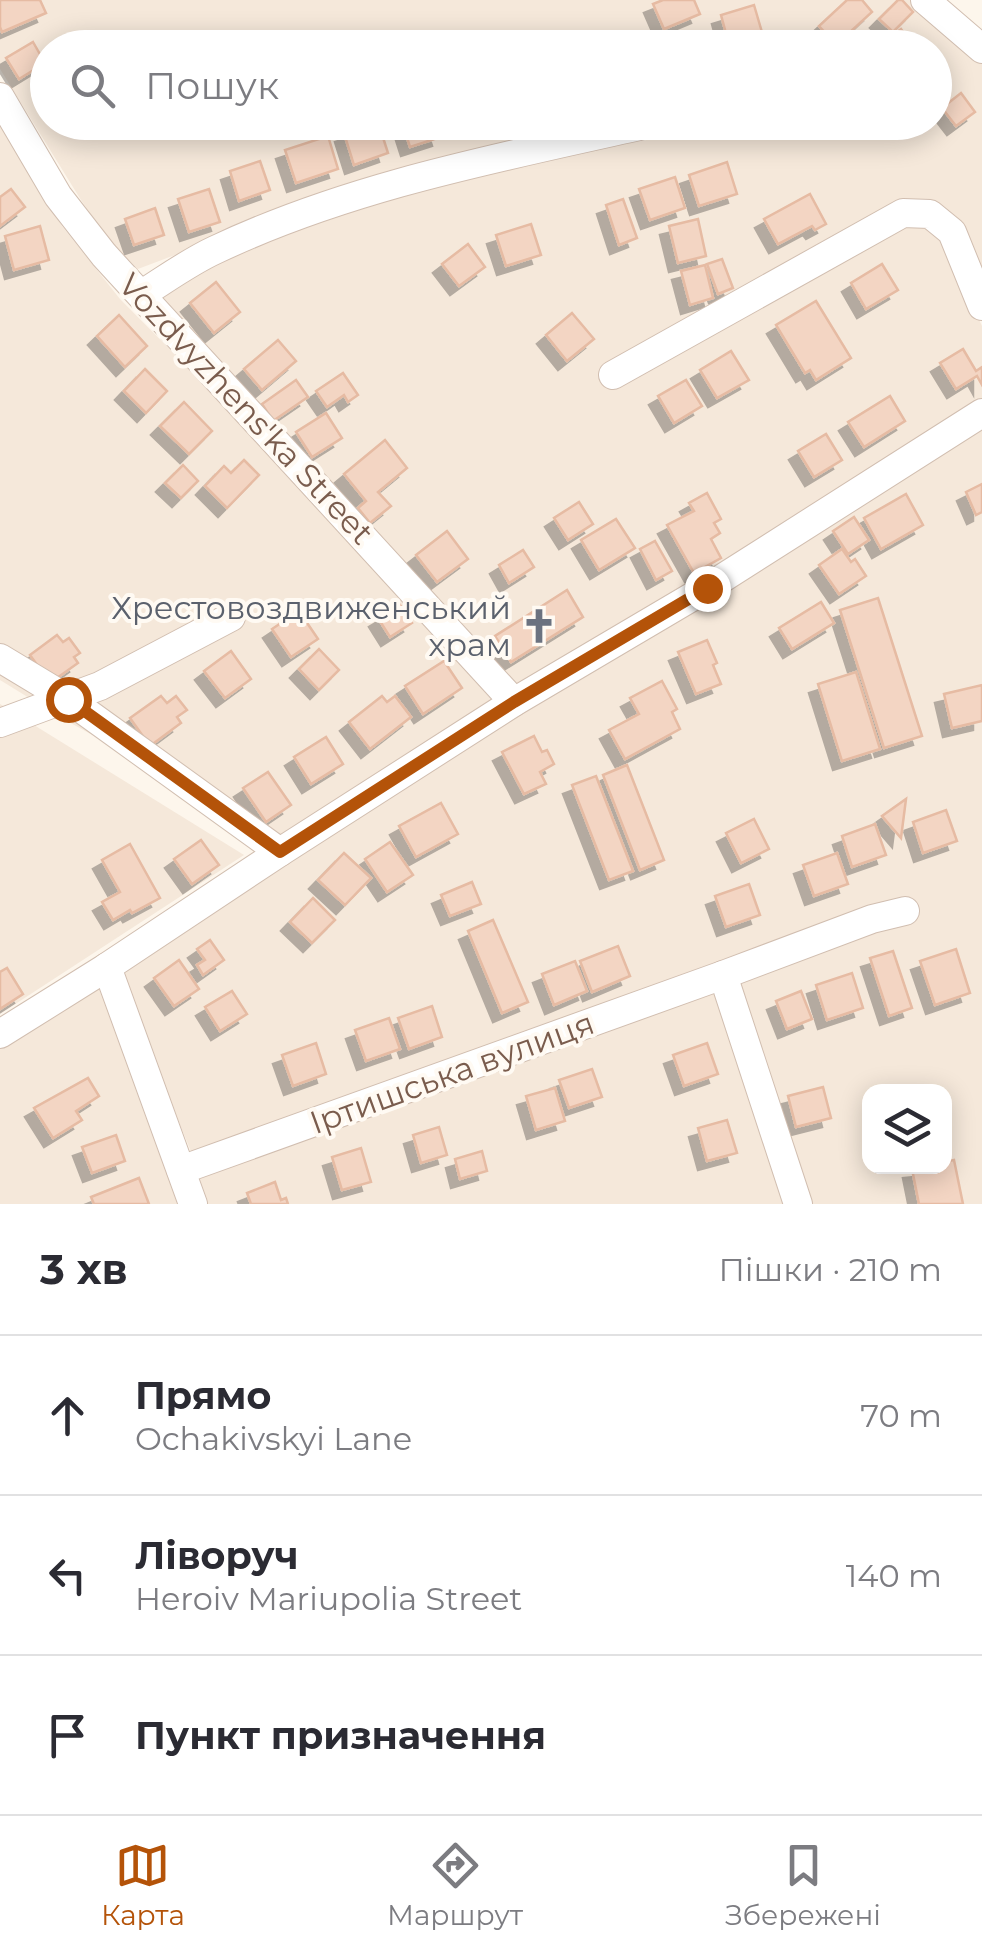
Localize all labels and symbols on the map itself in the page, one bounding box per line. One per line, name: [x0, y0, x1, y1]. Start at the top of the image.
street label: Vozdvyzhens'ka Street: [111, 265, 382, 552]
route end: [685, 566, 731, 612]
place label: Хрестовоздвиженський храм: [111, 588, 511, 664]
church icon: Хрестовоздвиженський храм: [520, 607, 558, 645]
route start: [46, 677, 92, 723]
street label: Іртишська вулиця: [304, 1003, 599, 1142]

